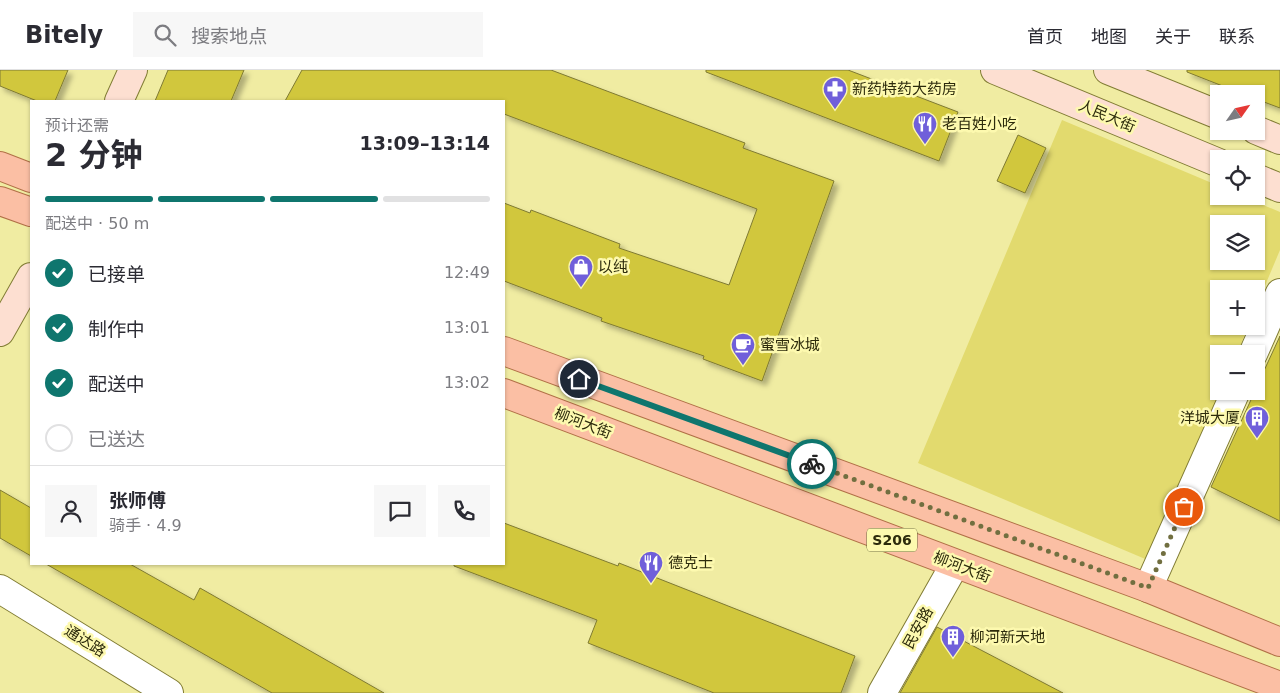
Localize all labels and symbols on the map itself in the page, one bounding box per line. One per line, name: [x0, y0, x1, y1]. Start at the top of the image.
pharmacy icon: 新药特药大药房: [822, 76, 848, 110]
place label: 新药特药大药房: [852, 80, 957, 98]
north arrow: [1210, 85, 1265, 140]
street label: 人民大街: [1076, 96, 1138, 136]
restaurant icon: 老百姓小吃: [912, 111, 938, 145]
place label: 老百姓小吃: [942, 115, 1017, 133]
shop icon: 以纯: [568, 254, 594, 288]
place label: 以纯: [598, 258, 628, 276]
cafe icon: 蜜雪冰城: [730, 332, 756, 366]
place label: 蜜雪冰城: [760, 336, 820, 354]
pin: [558, 358, 600, 400]
street label: 柳河大街: [552, 404, 614, 442]
building icon: 洋城大厦: [1244, 405, 1270, 439]
place label: 洋城大厦: [1180, 409, 1240, 427]
courier: [787, 439, 837, 489]
pin: [1163, 486, 1205, 528]
road number: S206: [867, 528, 917, 552]
street label: 柳河大街: [931, 548, 993, 586]
restaurant icon: 德克士: [638, 550, 664, 584]
place label: 德克士: [668, 554, 713, 572]
street label: 民安路: [899, 604, 937, 652]
street label: 通达路: [61, 621, 109, 661]
building icon: 柳河新天地: [940, 624, 966, 658]
place label: 柳河新天地: [970, 628, 1045, 646]

